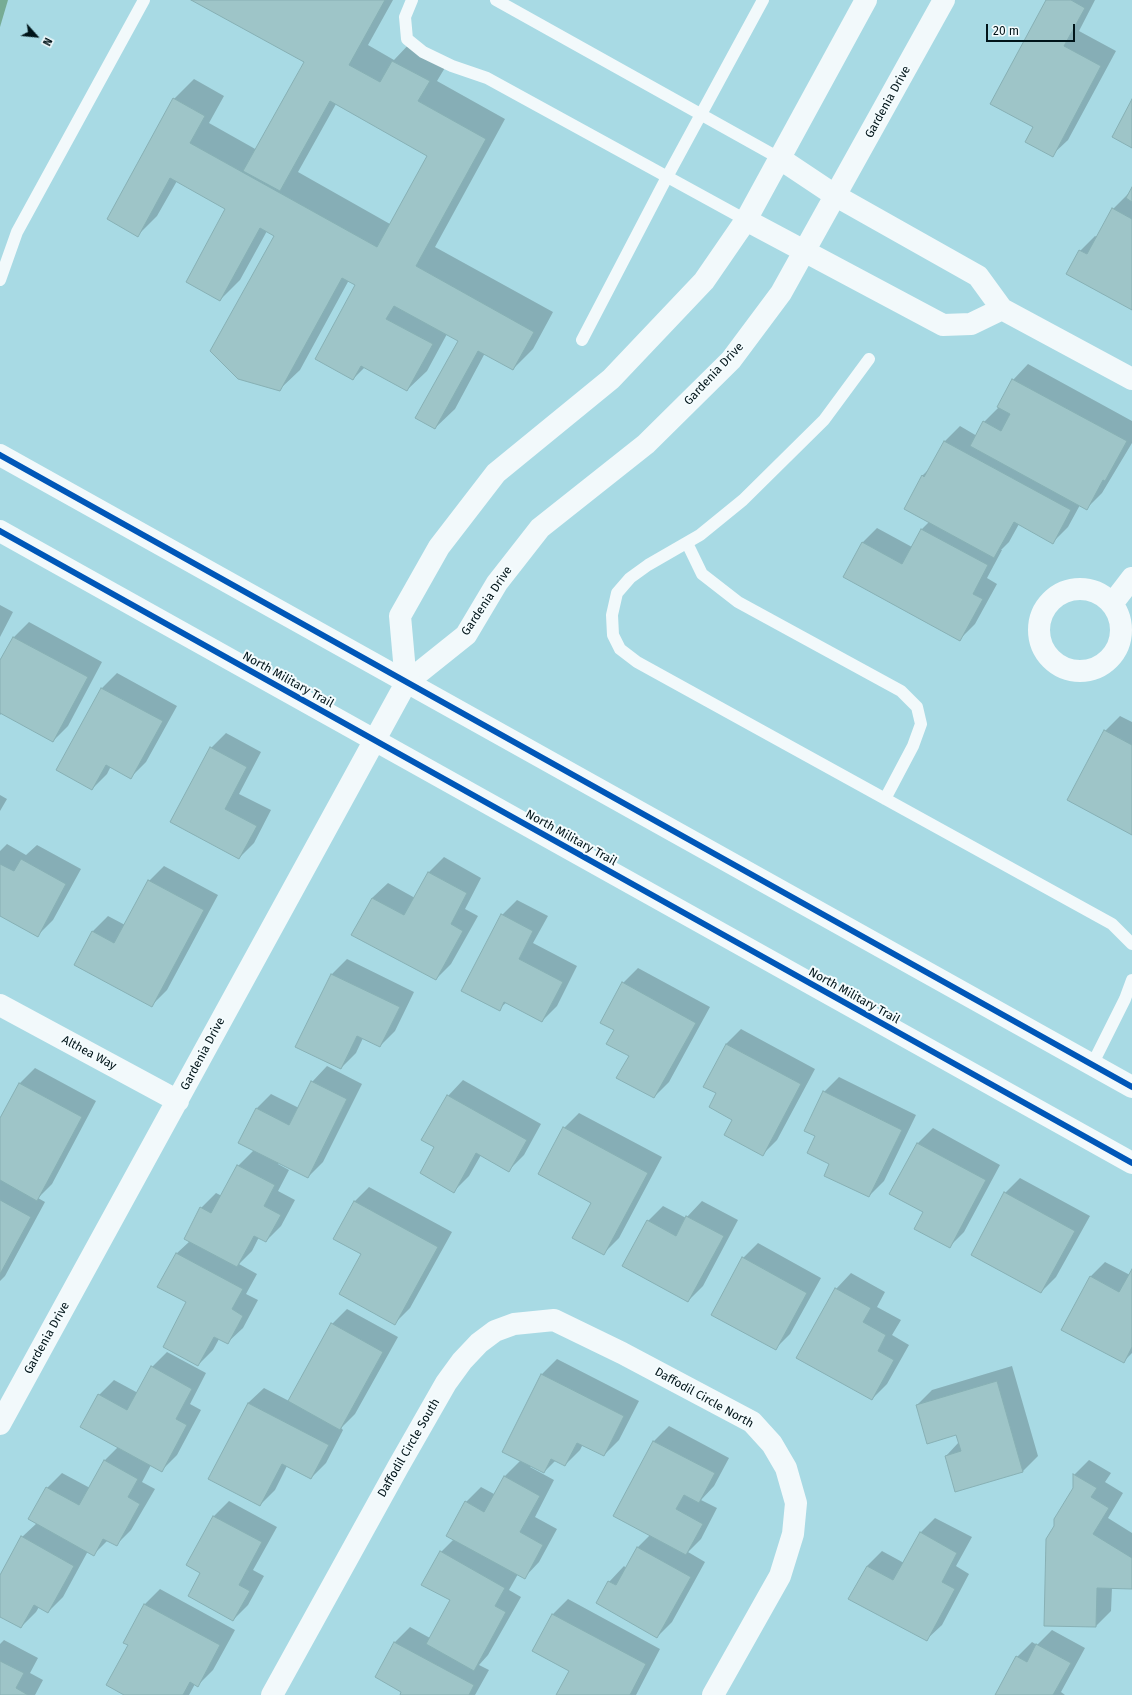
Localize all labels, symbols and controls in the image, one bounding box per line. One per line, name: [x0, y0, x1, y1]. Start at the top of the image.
north arrow: [16, 16, 56, 56]
scale bar: [988, 16, 1077, 42]
text: 20 m: [993, 24, 1019, 38]
text: N: [40, 35, 55, 48]
street label: Gardenia Drive: [862, 63, 914, 141]
street label: Gardenia Drive: [681, 340, 747, 408]
street label: Gardenia Drive: [459, 564, 515, 638]
street label: North Military Trail: [240, 649, 336, 711]
street label: North Military Trail: [523, 807, 619, 869]
street label: North Military Trail: [806, 965, 902, 1027]
street label: Gardenia Drive: [178, 1015, 228, 1093]
street label: Althea Way: [59, 1033, 119, 1073]
street label: Gardenia Drive: [21, 1299, 73, 1377]
street label: Daffodil Circle North: [652, 1365, 756, 1431]
street label: Daffodil Circle South: [375, 1396, 443, 1500]

